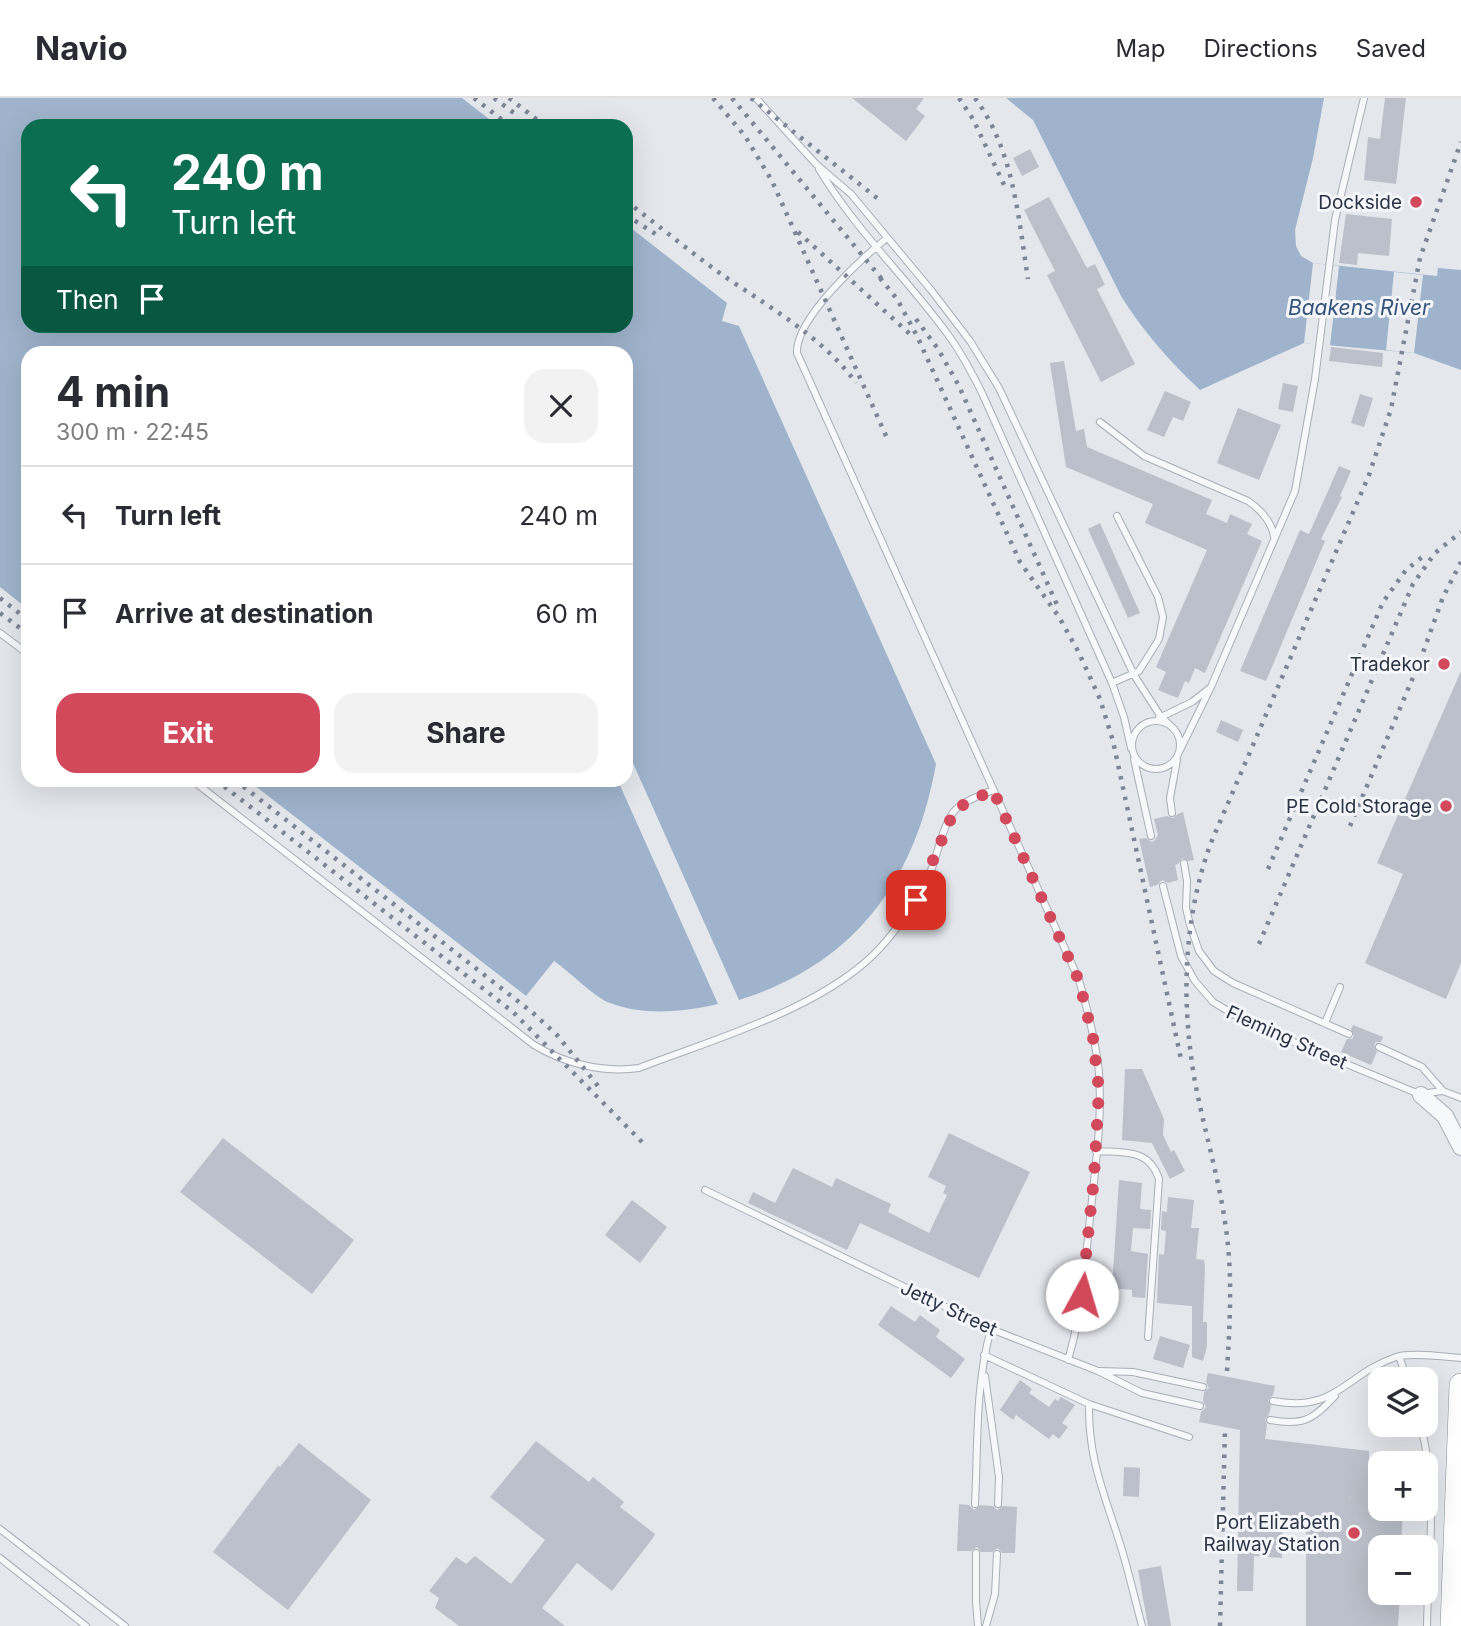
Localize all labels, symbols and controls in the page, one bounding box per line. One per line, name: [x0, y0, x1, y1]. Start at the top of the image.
text: Navio: [35, 28, 128, 68]
text: Map: [1116, 34, 1165, 63]
text: Directions: [1203, 34, 1318, 63]
text: Saved: [1356, 34, 1426, 63]
text: 240 m: [171, 143, 324, 202]
icon: left: [56, 147, 147, 238]
place label: Dockside: [1318, 191, 1402, 214]
marker: Dockside: [1408, 194, 1424, 210]
text: Turn left: [171, 203, 296, 242]
icon: arrive: [133, 280, 171, 318]
text: Then: [56, 284, 119, 315]
water label: Baakens River: [1288, 295, 1431, 320]
text: 4 min: [56, 366, 170, 417]
button: close: [524, 369, 598, 443]
text: 300 m · 22:45: [56, 418, 209, 446]
icon: left: [56, 496, 94, 534]
text: Turn left: [115, 500, 221, 531]
text: 240 m: [519, 500, 598, 531]
icon: arrive: [56, 594, 94, 632]
text: Arrive at destination: [115, 598, 374, 629]
text: 60 m: [535, 598, 598, 629]
place label: Tradekor: [1350, 653, 1430, 676]
marker: Tradekor: [1436, 656, 1452, 672]
button: Exit: [56, 693, 320, 773]
button: Share: [334, 693, 598, 773]
place label: PE Cold Storage: [1286, 795, 1432, 818]
marker: PE Cold Storage: [1438, 798, 1454, 814]
pin: [886, 870, 946, 930]
icon: arrive: [897, 881, 935, 919]
street label: Fleming Street: [1223, 1001, 1351, 1074]
position arrow: [1045, 1258, 1119, 1332]
street label: Jetty Street: [897, 1276, 1001, 1341]
map controls: [1368, 1367, 1438, 1605]
button: layers: [1368, 1367, 1438, 1437]
button: +: [1368, 1451, 1438, 1521]
place label: Port Elizabeth Railway Station: [1203, 1511, 1340, 1556]
marker: Port Elizabeth Railway Station: [1346, 1525, 1362, 1541]
button: −: [1368, 1535, 1438, 1605]

